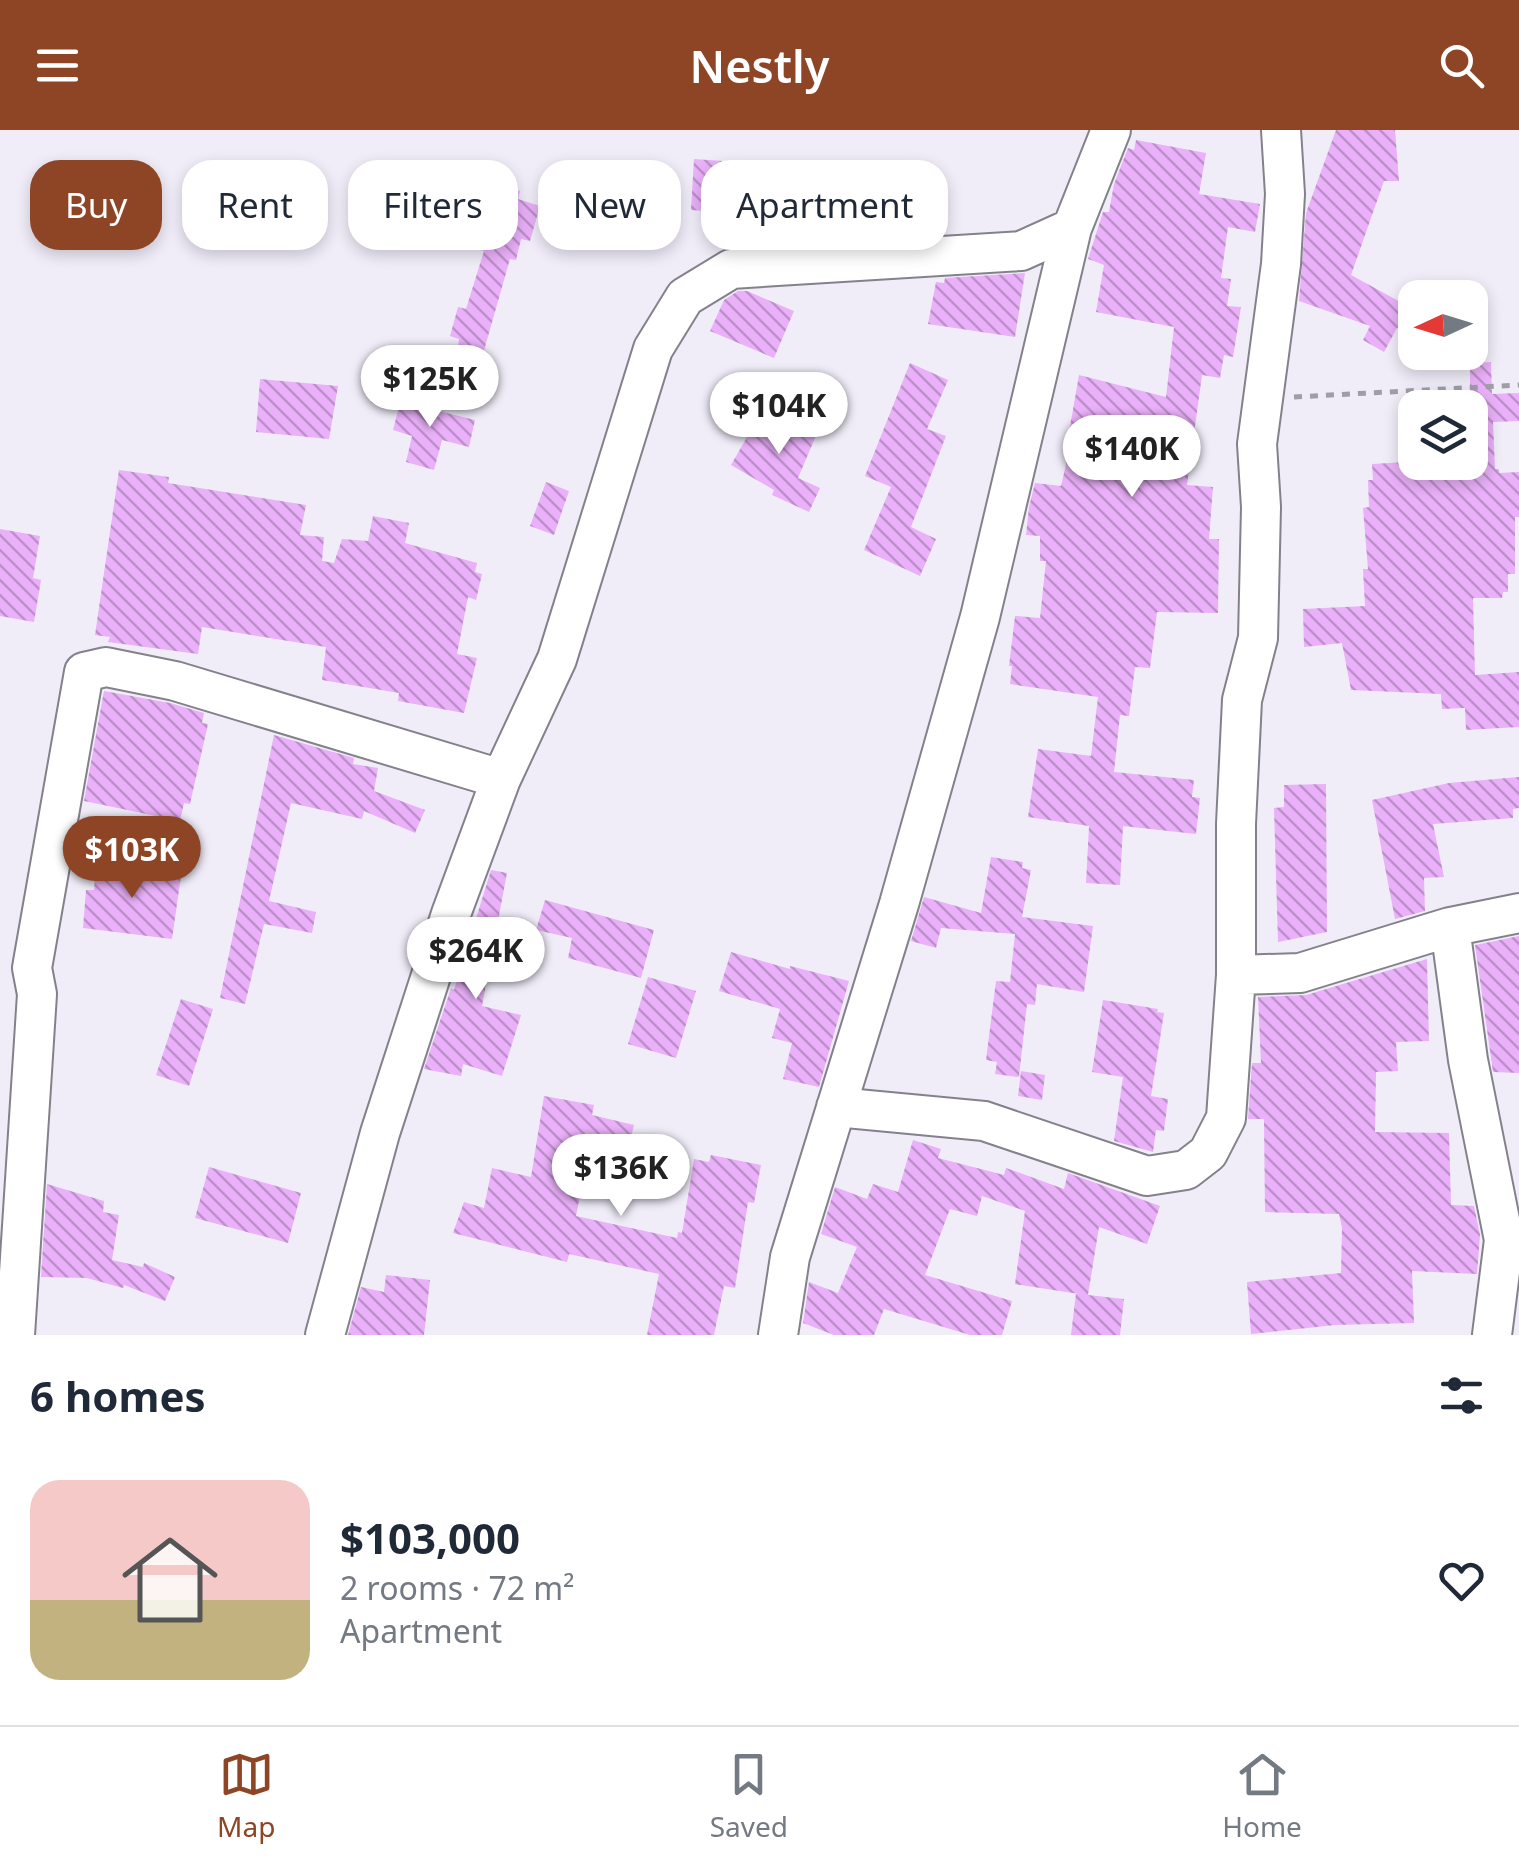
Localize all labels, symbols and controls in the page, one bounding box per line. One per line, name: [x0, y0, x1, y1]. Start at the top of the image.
text: Nestly: [690, 35, 829, 96]
icon: menu: [30, 38, 85, 93]
icon: search: [1434, 38, 1489, 93]
chip: Buy: [30, 160, 162, 250]
chip: Rent: [182, 160, 328, 250]
chip: Filters: [348, 160, 518, 250]
chip: New: [538, 160, 681, 250]
chip: Apartment: [701, 160, 948, 250]
north arrow: [1398, 280, 1488, 370]
map controls: [1398, 280, 1488, 480]
pin: $125K: [360, 345, 500, 430]
text: $125K: [383, 356, 477, 399]
pin: $104K: [709, 372, 849, 457]
text: $104K: [732, 383, 826, 426]
button: layers: [1398, 390, 1488, 480]
pin: $140K: [1062, 415, 1202, 500]
text: $140K: [1085, 426, 1179, 469]
pin: $103K: [62, 816, 202, 901]
text: $103K: [85, 827, 179, 870]
pin: $264K: [406, 917, 546, 1002]
text: $264K: [429, 928, 523, 971]
pin: $136K: [551, 1134, 691, 1219]
text: $136K: [574, 1145, 668, 1188]
text: 6 homes: [30, 1367, 206, 1424]
icon: filters: [1434, 1368, 1489, 1423]
text: $103,000: [340, 1509, 520, 1566]
icon: home: [110, 1520, 230, 1640]
icon: heart: [1434, 1553, 1489, 1608]
text: 2 rooms · 72 m²: [340, 1566, 574, 1609]
text: Apartment: [340, 1609, 502, 1652]
tab: Map: [217, 1747, 275, 1845]
tab: Saved: [710, 1747, 788, 1845]
tab: Home: [1222, 1747, 1302, 1845]

